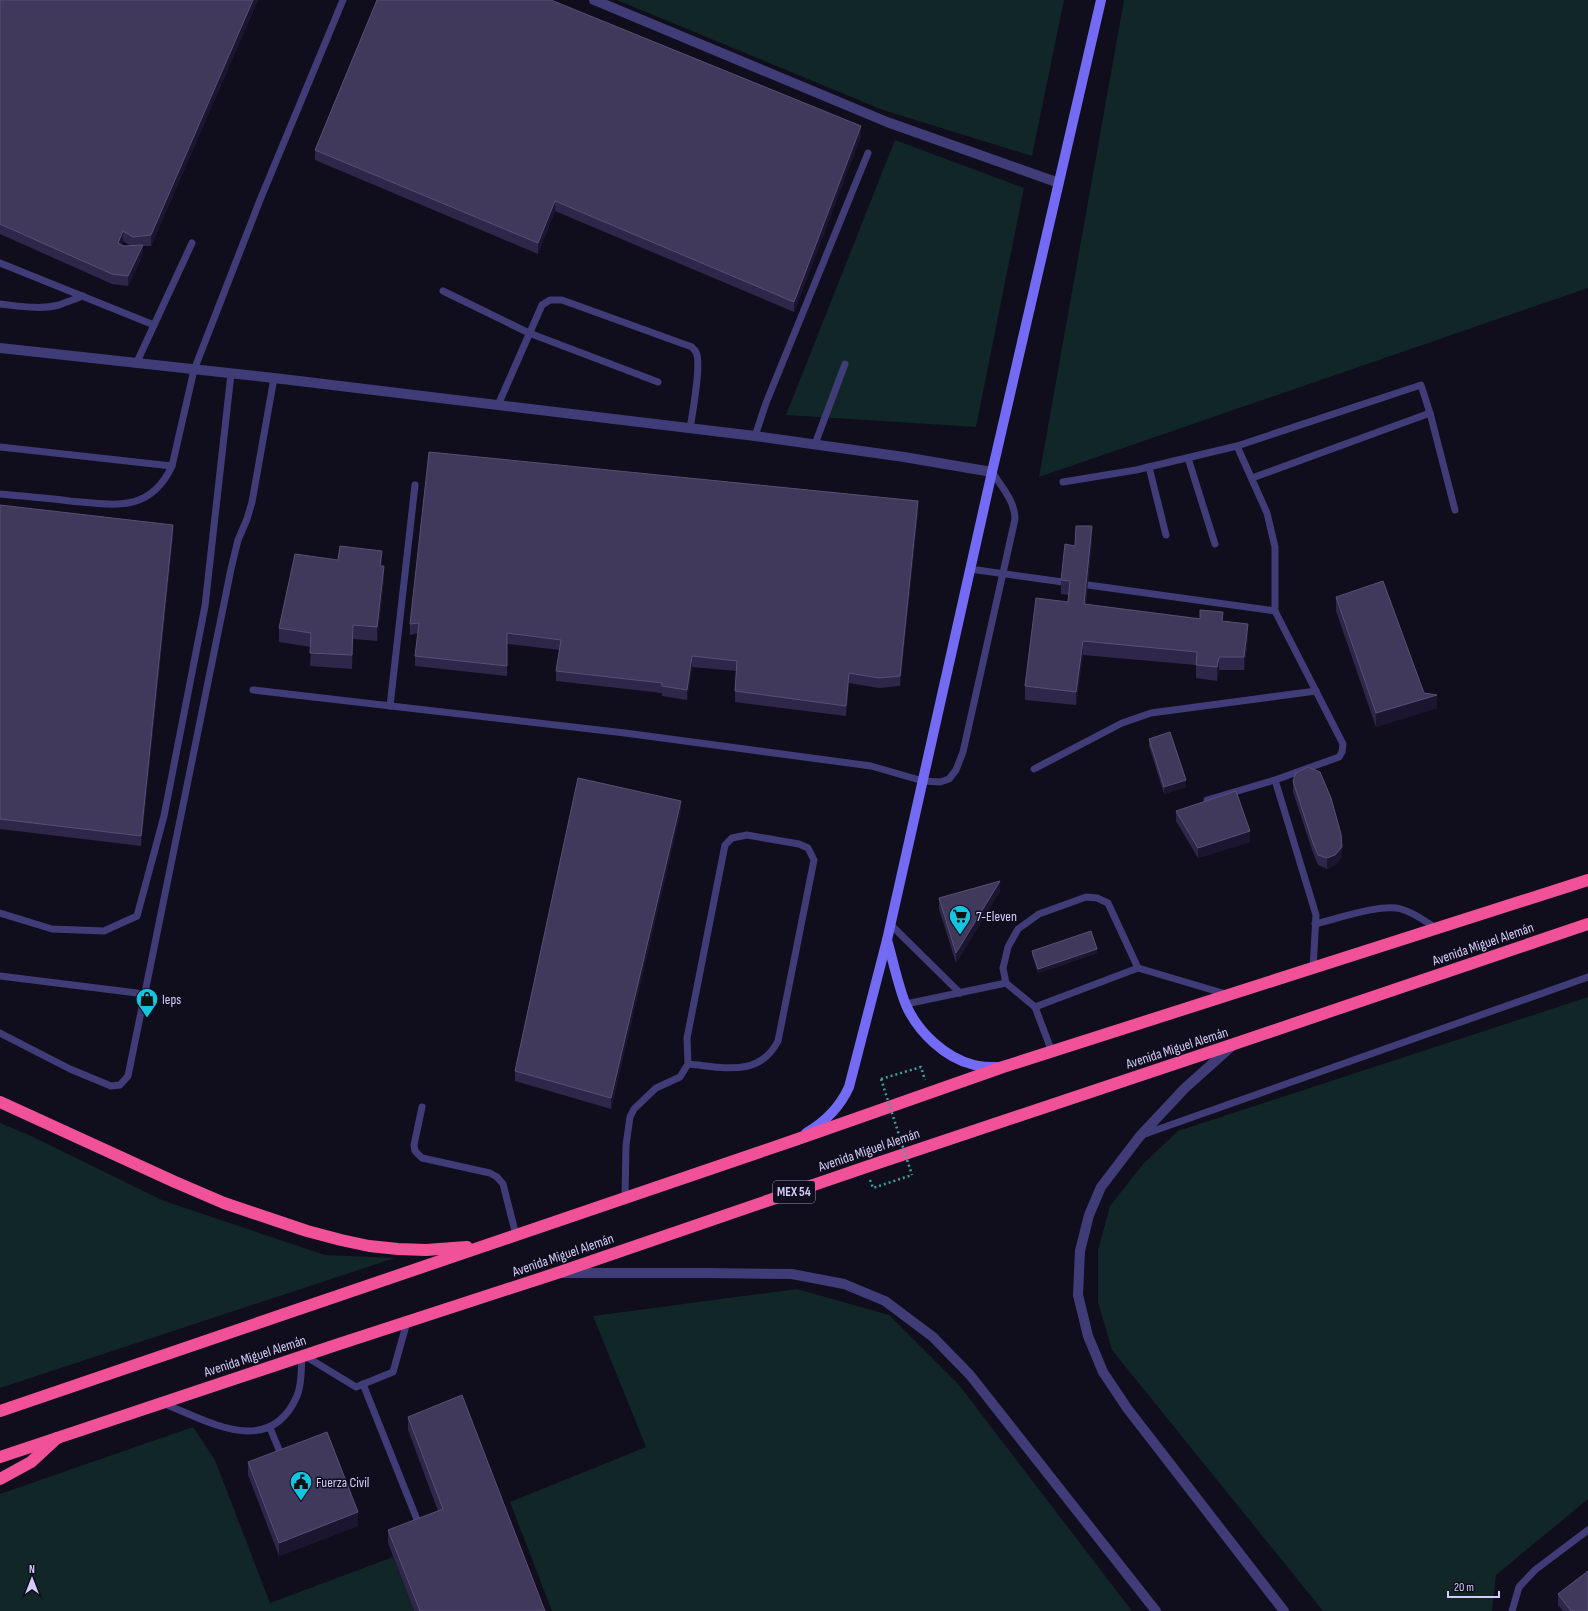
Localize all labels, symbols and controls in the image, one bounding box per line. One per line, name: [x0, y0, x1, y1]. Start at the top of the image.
supermarket icon: 7-Eleven: [947, 903, 973, 936]
place label: 7-Eleven: [976, 908, 1017, 925]
street label: Avenida Miguel Alemán: [1429, 919, 1536, 970]
shop icon: Ieps: [134, 986, 160, 1019]
place label: Ieps: [162, 991, 181, 1008]
street label: Avenida Miguel Alemán: [1123, 1023, 1230, 1073]
street label: Avenida Miguel Alemán: [815, 1125, 922, 1176]
road number: MEX 54: [773, 1181, 815, 1203]
street label: Avenida Miguel Alemán: [509, 1230, 616, 1281]
street label: Avenida Miguel Alemán: [201, 1331, 308, 1381]
public building icon: Fuerza Civil: [288, 1469, 314, 1502]
place label: Fuerza Civil: [316, 1474, 369, 1491]
north arrow: [12, 1559, 52, 1599]
text: N: [29, 1563, 35, 1576]
scale bar: [1448, 1573, 1499, 1599]
text: 20 m: [1454, 1580, 1474, 1595]

